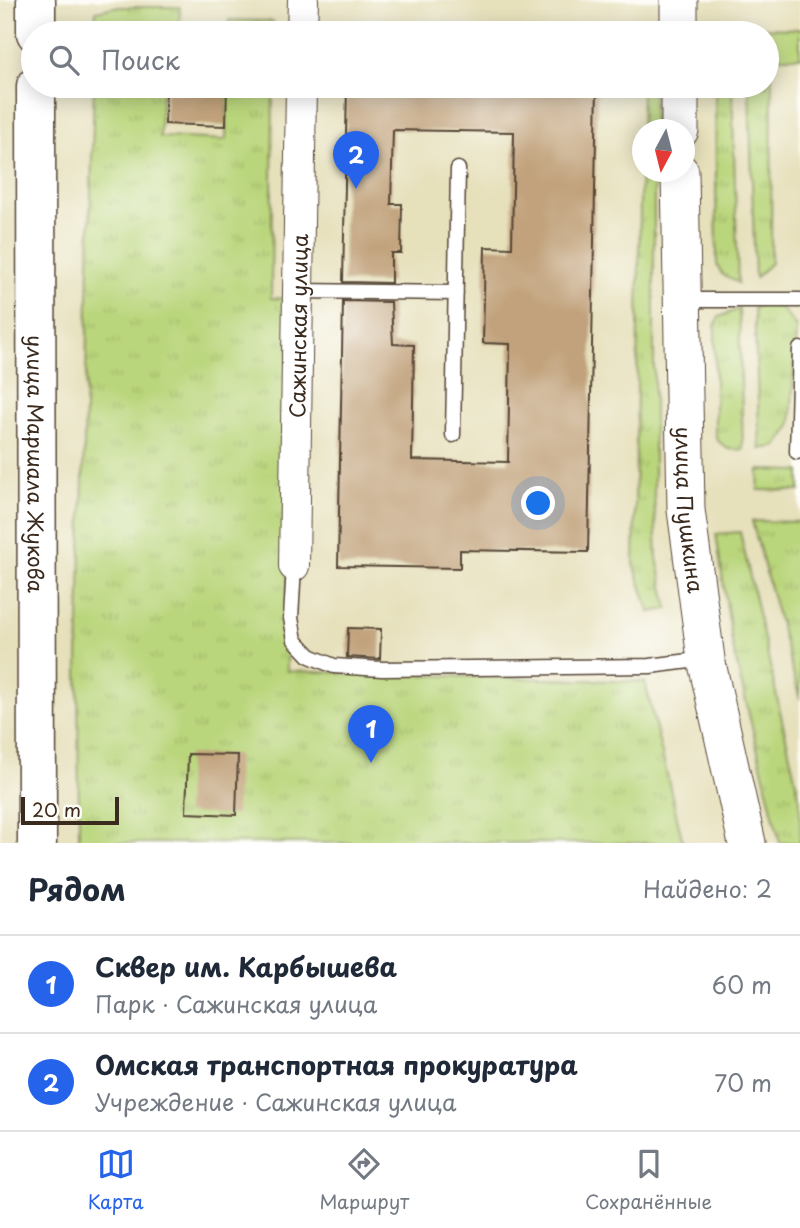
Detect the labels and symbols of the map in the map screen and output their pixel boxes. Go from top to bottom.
north arrow [632,119,695,182]
pin: 2 [333,131,379,189]
street label: Сажинская улица [280,233,315,418]
street label: улица Маршала Жукова [20,335,53,593]
street label: улица Пушкина [669,426,713,595]
your location [521,486,555,520]
pin: 1 [348,705,394,763]
scale bar [21,794,119,826]

